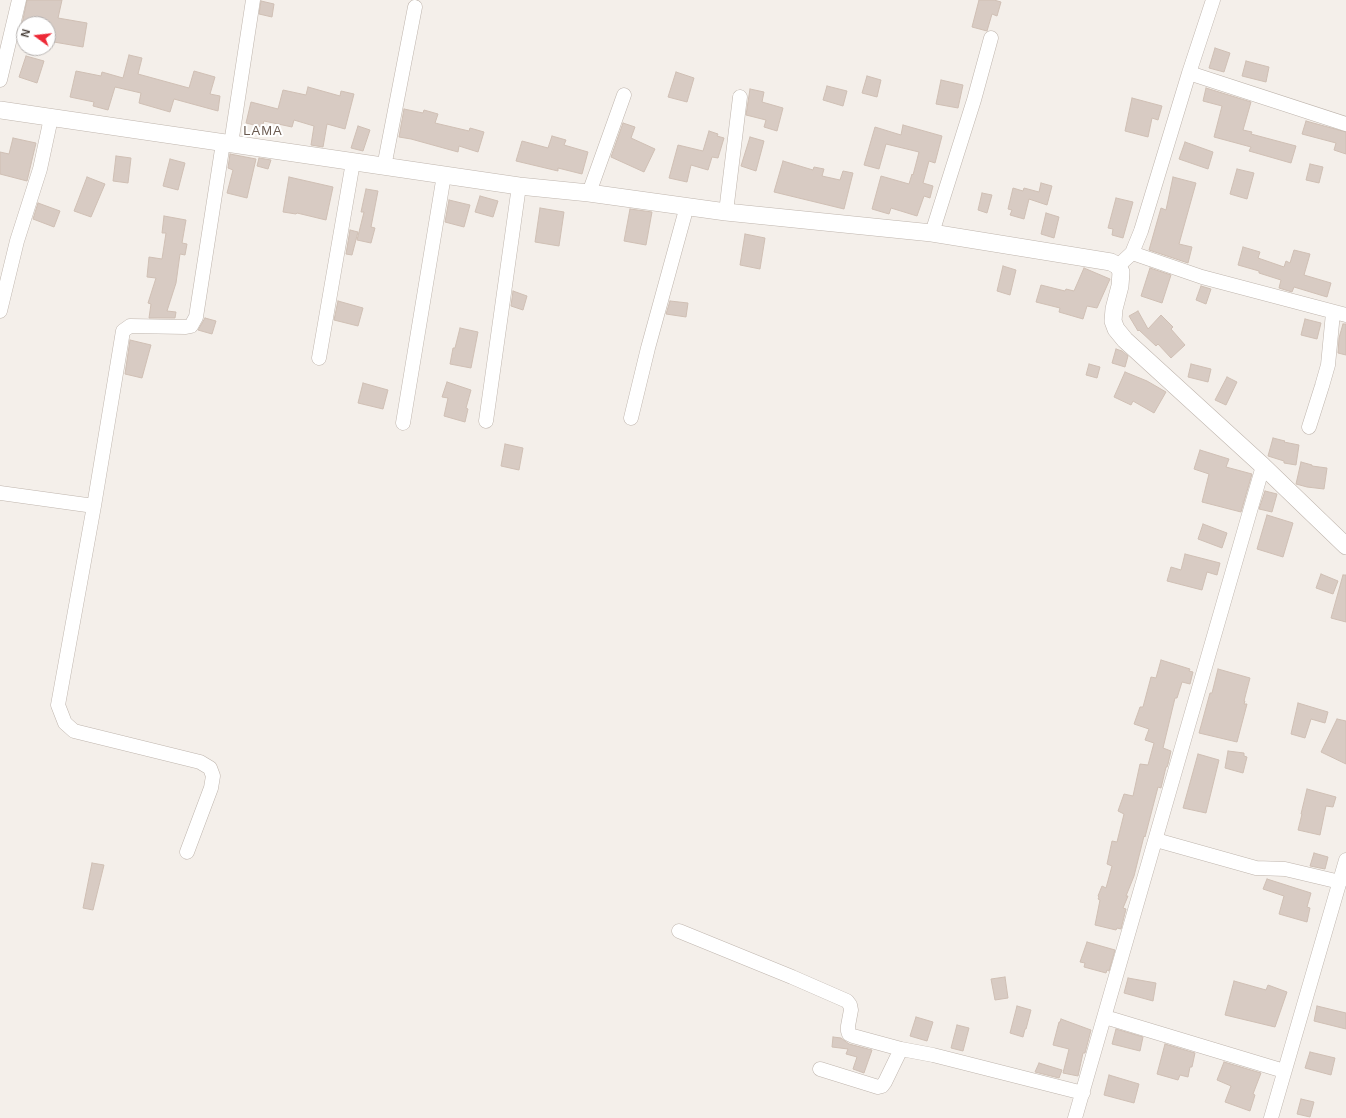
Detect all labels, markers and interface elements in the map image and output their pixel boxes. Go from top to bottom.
north arrow [16,16,56,56]
text: N [19,28,32,39]
district label: LAMA [243,123,283,139]

